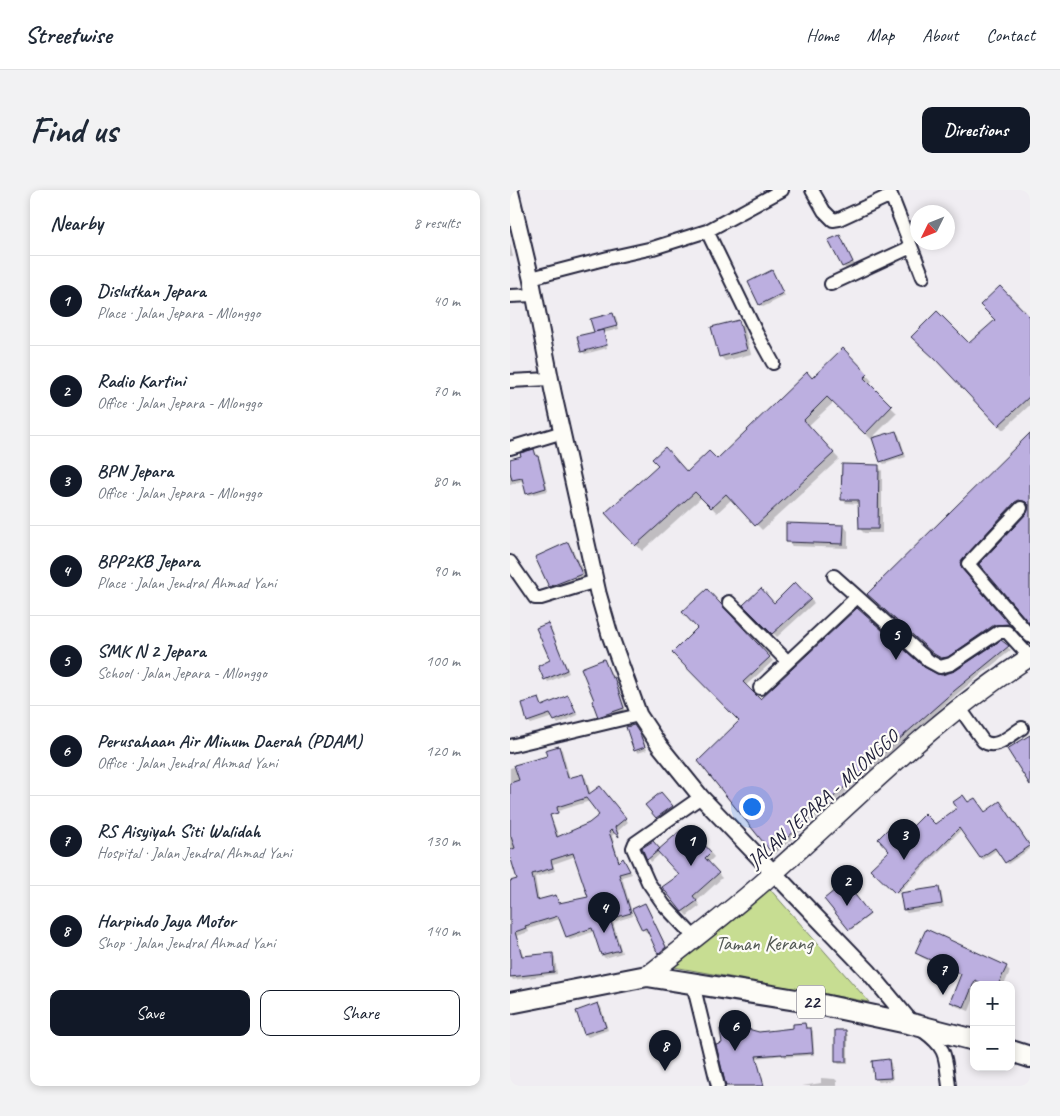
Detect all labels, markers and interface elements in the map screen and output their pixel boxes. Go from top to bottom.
text: Streetwise [25,20,111,50]
text: Home [806,24,839,46]
text: Map [867,24,894,46]
text: About [922,24,958,46]
text: Contact [986,24,1035,46]
button: Directions [922,107,1030,153]
text: Find us [30,108,117,153]
north arrow [910,205,955,250]
text: Nearby [50,210,103,236]
text: 8 results [413,213,460,233]
text: Dislutkan Jepara [97,279,206,303]
text: 1 [62,291,70,311]
text: 40 m [433,291,460,311]
text: Place · Jalan Jepara - Mlonggo [97,303,260,323]
text: Radio Kartini [97,369,185,393]
text: 2 [62,381,70,401]
text: 70 m [433,381,460,401]
text: Office · Jalan Jepara - Mlonggo [97,393,261,413]
text: BPN Jepara [97,459,173,483]
text: 3 [62,471,70,491]
text: 80 m [433,471,460,491]
text: Office · Jalan Jepara - Mlonggo [97,483,261,503]
text: BPP2KB Jepara [97,549,200,573]
text: 4 [62,561,70,581]
text: 90 m [433,561,460,581]
text: Place · Jalan Jendral Ahmad Yani [97,573,276,593]
pin: 5 [880,619,912,660]
text: SMK N 2 Jepara [97,639,206,663]
text: 5 [63,651,69,671]
text: 100 m [426,651,460,671]
text: School · Jalan Jepara - Mlonggo [97,663,267,683]
street label: JALAN JEPARA - MLONGGO [742,723,905,874]
text: Perusahaan Air Minum Daerah (PDAM) [97,729,362,753]
text: 6 [62,741,70,761]
text: 120 m [426,741,460,761]
text: Office · Jalan Jendral Ahmad Yani [97,753,277,773]
your location [739,794,765,820]
text: RS Aisyiyah Siti Walidah [97,819,260,843]
pin: 3 [888,819,920,860]
pin: 1 [675,825,707,866]
text: 7 [62,831,70,851]
text: 130 m [426,831,460,851]
text: Hospital · Jalan Jendral Ahmad Yani [97,843,292,863]
pin: 2 [831,865,863,906]
pin: 4 [588,892,620,933]
text: Harpindo Jaya Motor [97,909,236,933]
text: 8 [62,921,70,941]
text: 140 m [426,921,460,941]
park label: Taman Kerang [716,931,814,956]
text: Shop · Jalan Jendral Ahmad Yani [97,933,275,953]
pin: 7 [927,954,959,995]
map controls [970,981,1015,1071]
button: + [970,981,1015,1026]
road number: 22 [797,986,825,1019]
button: Save [50,990,250,1036]
button: Share [260,990,460,1036]
pin: 6 [719,1010,751,1051]
button: − [970,1026,1015,1071]
pin: 8 [649,1030,681,1071]

